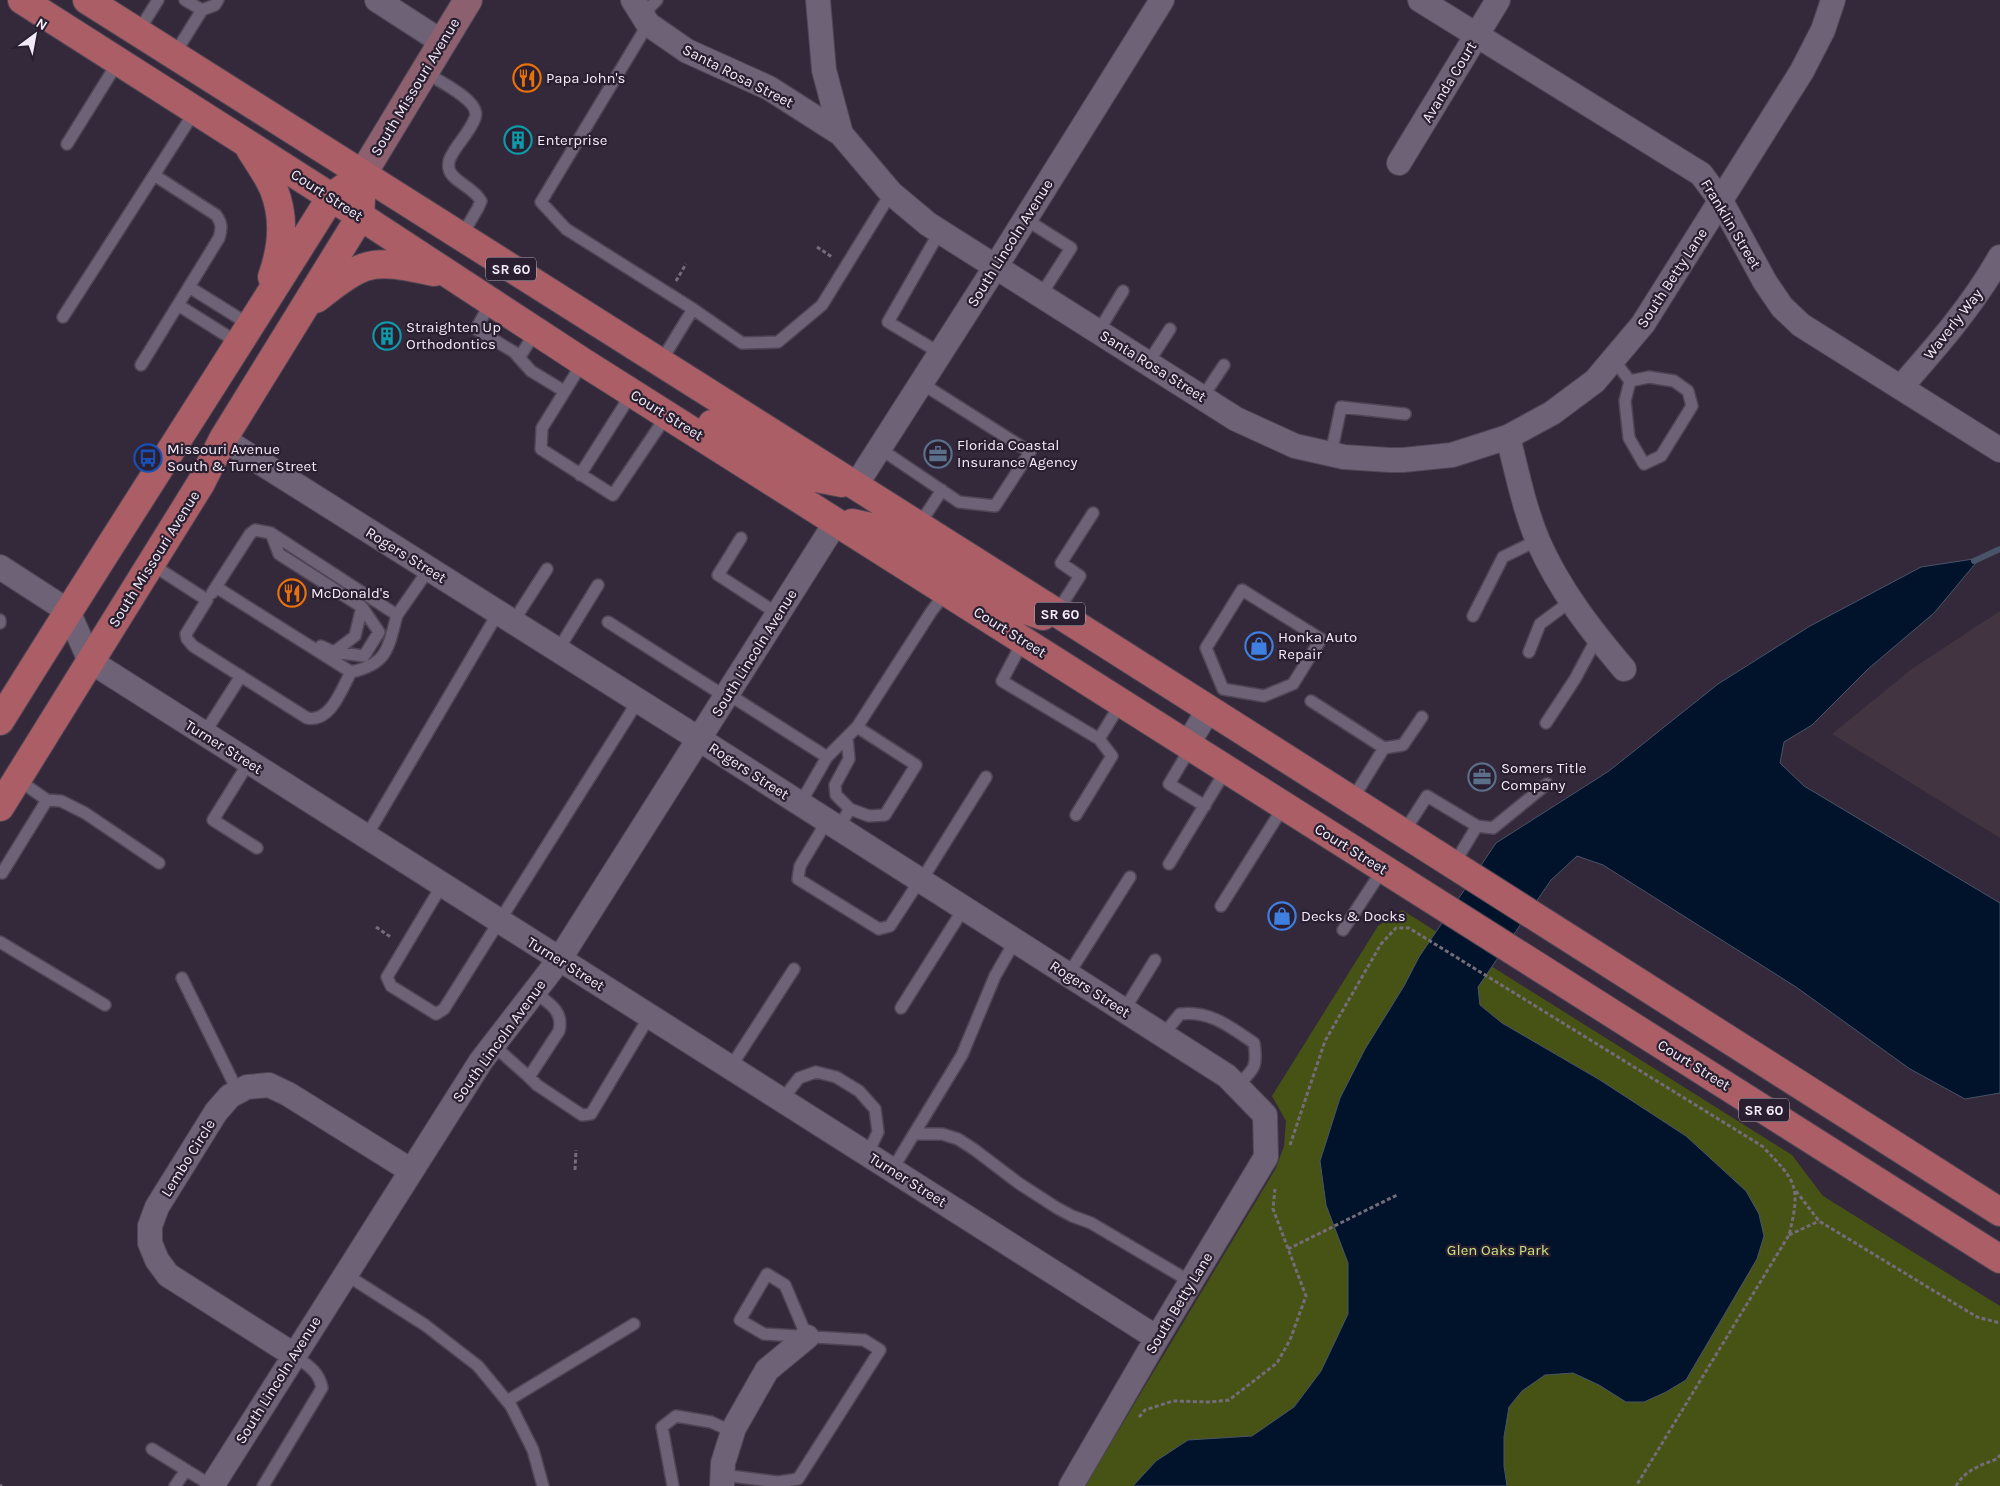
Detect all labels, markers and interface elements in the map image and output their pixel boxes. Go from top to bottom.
north arrow [10,10,60,60]
text: N [33,15,50,34]
street label: South Missouri Avenue [367,15,463,159]
street label: Avanda Court [1418,38,1480,126]
street label: Santa Rosa Street [680,40,797,112]
restaurant icon: Papa John's [512,63,542,93]
place label: Papa John's [546,69,625,87]
building icon: Enterprise [503,125,533,155]
place label: Enterprise [537,131,608,149]
street label: Court Street [288,165,367,225]
street label: South Lincoln Avenue [963,176,1057,310]
street label: Franklin Street [1697,176,1765,272]
street label: South Betty Lane [1633,225,1711,331]
road number: SR 60 [486,258,536,280]
street label: Waverly Way [1920,285,1986,363]
place label: Straighten Up Orthodontics [406,318,501,353]
building icon: Straighten Up Orthodontics [372,321,402,351]
street label: Santa Rosa Street [1096,326,1210,406]
street label: Court Street [627,386,707,445]
place label: Florida Coastal Insurance Agency [957,436,1078,471]
office icon: Florida Coastal Insurance Agency [923,439,953,469]
place label: Missouri Avenue South & Turner Street [167,440,317,475]
bus stop icon: Missouri Avenue South & Turner Street [133,443,163,473]
street label: South Missouri Avenue [105,487,203,631]
street label: Rogers Street [362,523,450,587]
restaurant icon: McDonald's [277,578,307,608]
place label: McDonald's [311,584,390,602]
street label: South Lincoln Avenue [707,586,801,720]
road number: SR 60 [1035,602,1085,626]
street label: Court Street [970,603,1050,662]
place label: Honka Auto Repair [1278,628,1357,663]
shop icon: Honka Auto Repair [1244,631,1274,661]
street label: Turner Street [182,716,266,778]
street label: Rogers Street [706,739,793,804]
place label: Somers Title Company [1501,759,1586,794]
office icon: Somers Title Company [1467,762,1497,792]
street label: Court Street [1311,820,1391,879]
shop icon: Decks & Docks [1267,901,1297,931]
place label: Decks & Docks [1301,907,1406,925]
street label: Turner Street [524,933,608,995]
street label: Rogers Street [1047,957,1134,1022]
street label: South Lincoln Avenue [448,976,550,1106]
street label: Court Street [1654,1036,1734,1095]
road number: SR 60 [1739,1098,1789,1122]
street label: Lembo Circle [157,1116,219,1200]
street label: Turner Street [866,1149,950,1211]
park label: Glen Oaks Park [1447,1241,1549,1259]
street label: South Betty Lane [1142,1249,1216,1357]
street label: South Lincoln Avenue [231,1313,325,1447]

